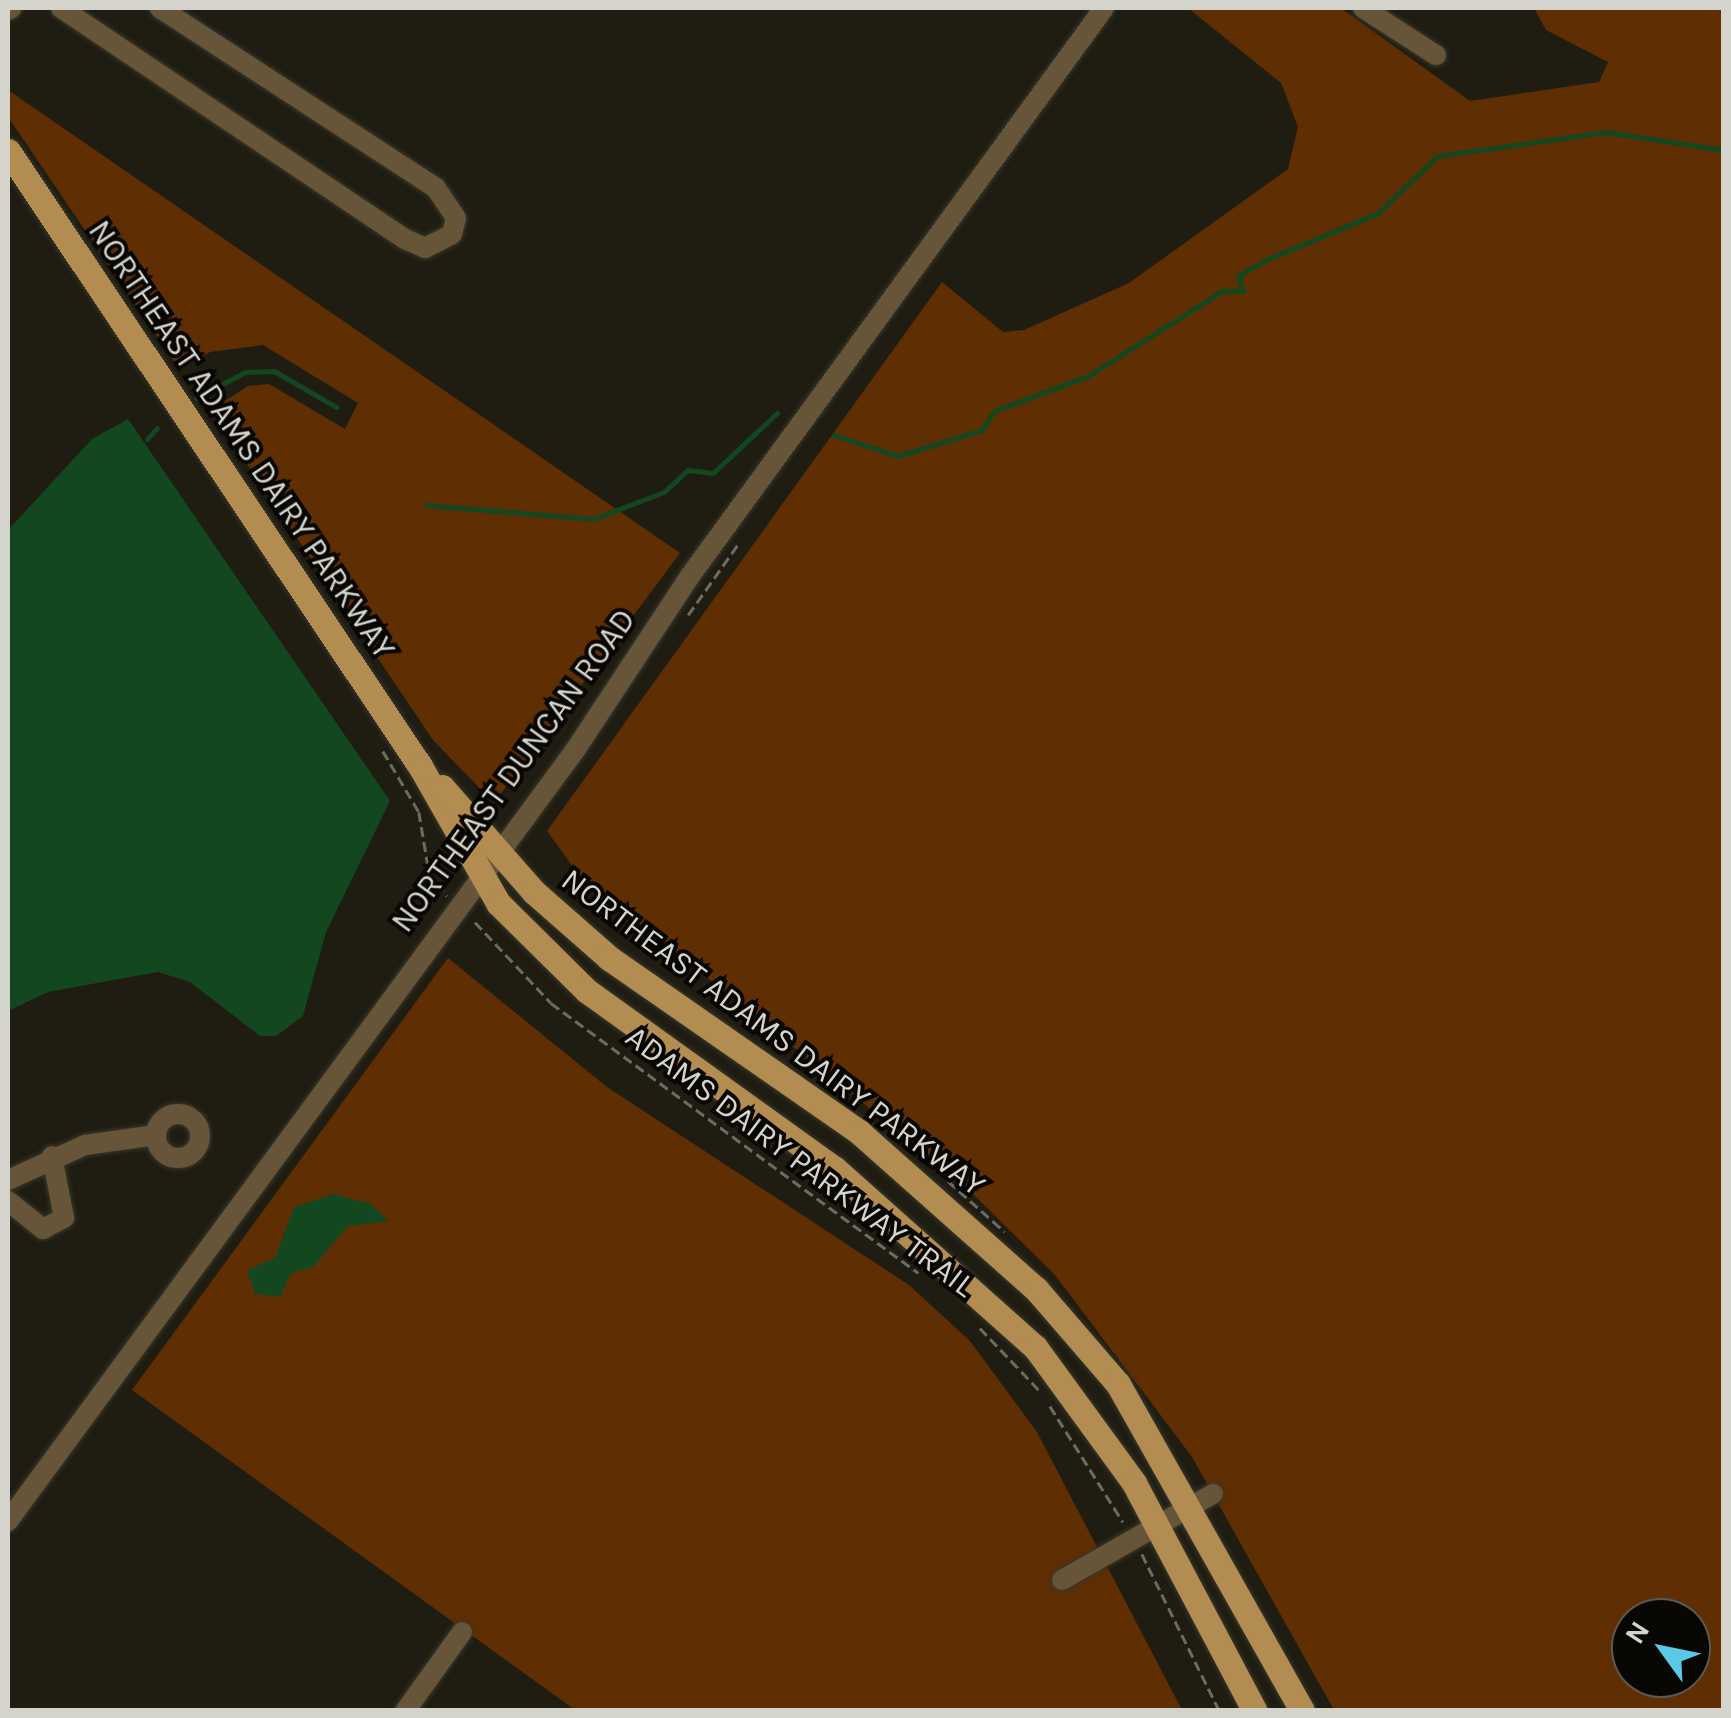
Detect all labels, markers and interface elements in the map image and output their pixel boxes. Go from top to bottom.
street label: NORTHEAST ADAMS DAIRY PARKWAY [80,213,402,667]
street label: NORTHEAST DUNCAN ROAD [384,602,644,940]
street label: NORTHEAST ADAMS DAIRY PARKWAY [554,861,992,1205]
street label: ADAMS DAIRY PARKWAY TRAIL [618,1018,982,1306]
north arrow [1611,1598,1711,1698]
text: N [1618,1615,1656,1650]

